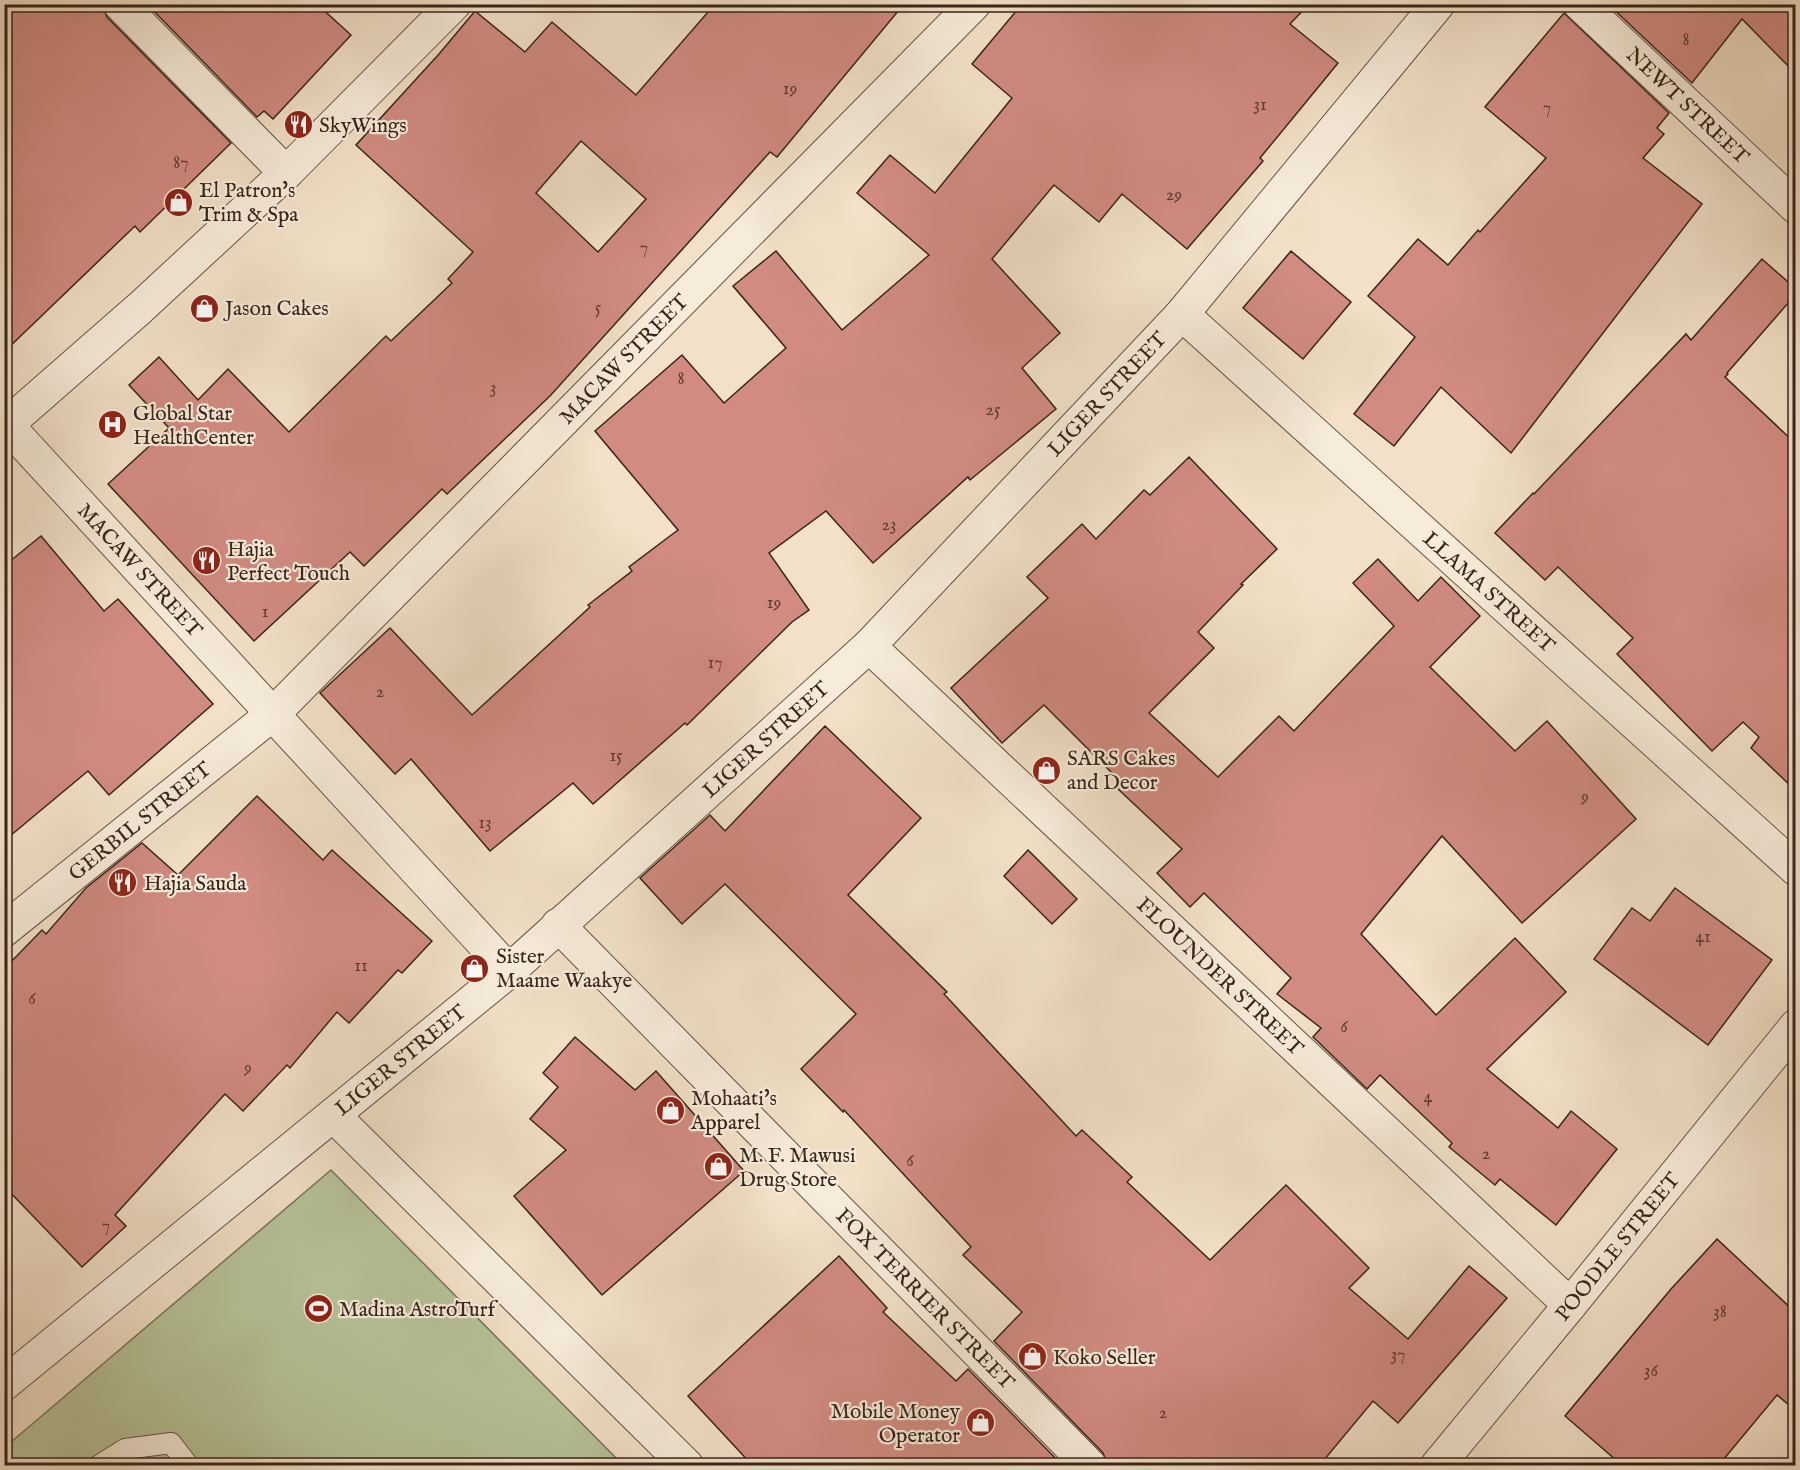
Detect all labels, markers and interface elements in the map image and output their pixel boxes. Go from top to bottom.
house number: 8 [1682,29,1690,52]
street label: NEWT STREET [1620,42,1755,171]
house number: 19 [783,78,797,101]
house number: 31 [1253,94,1267,117]
house number: 7 [1543,97,1551,120]
restaurant icon: SkyWings [282,109,314,141]
place label: SkyWings [319,113,407,140]
house number: 87 [173,152,189,175]
place label: El Patron's Trim & Spa [199,178,299,229]
house number: 29 [1166,184,1182,207]
shop icon: El Patron's Trim & Spa [162,186,194,218]
house number: 7 [640,237,648,260]
street label: MACAW STREET [554,288,696,431]
shop icon: Jason Cakes [188,292,220,324]
place label: Jason Cakes [223,296,329,323]
house number: 5 [595,297,602,320]
street label: LIGER STREET [1043,326,1174,463]
house number: 8 [677,368,685,391]
house number: 3 [490,377,496,400]
house number: 25 [986,399,1001,422]
place label: Global Star HealthCenter [133,401,254,452]
hospital icon: Global Star HealthCenter [96,409,128,441]
street label: MACAW STREET [71,498,208,644]
house number: 23 [881,514,897,537]
street label: LLAMA STREET [1416,526,1560,660]
place label: Hajia Perfect Touch [227,537,350,588]
restaurant icon: Hajia Perfect Touch [190,545,222,577]
house number: 19 [767,592,781,615]
house number: 1 [262,601,268,624]
house number: 17 [707,652,723,675]
street label: LIGER STREET [697,676,836,805]
house number: 2 [376,681,384,704]
house number: 15 [609,745,623,768]
place label: SARS Cakes and Decor [1067,746,1175,797]
shop icon: SARS Cakes and Decor [1030,754,1062,786]
street label: GERBIL STREET [64,756,218,888]
house number: 9 [1580,786,1589,809]
house number: 13 [478,812,492,835]
restaurant icon: Hajia Sauda [107,867,139,899]
place label: Hajia Sauda [144,871,247,898]
street label: FLOUNDER STREET [1130,892,1309,1063]
house number: 41 [1695,926,1711,949]
place label: Sister Maame Waakye [496,944,632,995]
shop icon: Sister Maame Waakye [459,952,491,984]
house number: 11 [354,955,368,978]
house number: 6 [28,988,36,1011]
street label: LIGER STREET [330,999,473,1123]
house number: 6 [1340,1016,1348,1039]
house number: 9 [243,1057,252,1080]
place label: Mohaati's Apparel [690,1086,777,1137]
house number: 4 [1424,1086,1433,1109]
shop icon: Mohaati's Apparel [654,1094,686,1126]
place label: M. F. Mawusi Drug Store [739,1143,856,1194]
house number: 2 [1482,1143,1490,1166]
house number: 6 [906,1150,914,1173]
shop icon: M. F. Mawusi Drug Store [702,1151,734,1183]
street label: POODLE STREET [1550,1167,1687,1327]
street label: FOX TERRIER STREET [829,1203,1020,1397]
house number: 7 [102,1215,110,1238]
sports icon: Madina AstroTurf [302,1293,334,1325]
place label: Madina AstroTurf [339,1297,498,1324]
house number: 38 [1713,1301,1727,1324]
shop icon: Koko Seller [1016,1341,1048,1373]
house number: 37 [1390,1344,1406,1367]
place label: Koko Seller [1053,1345,1156,1372]
house number: 36 [1644,1360,1659,1383]
place label: Mobile Money Operator [831,1399,961,1450]
house number: 2 [1159,1402,1167,1425]
shop icon: Mobile Money Operator [965,1407,997,1439]

